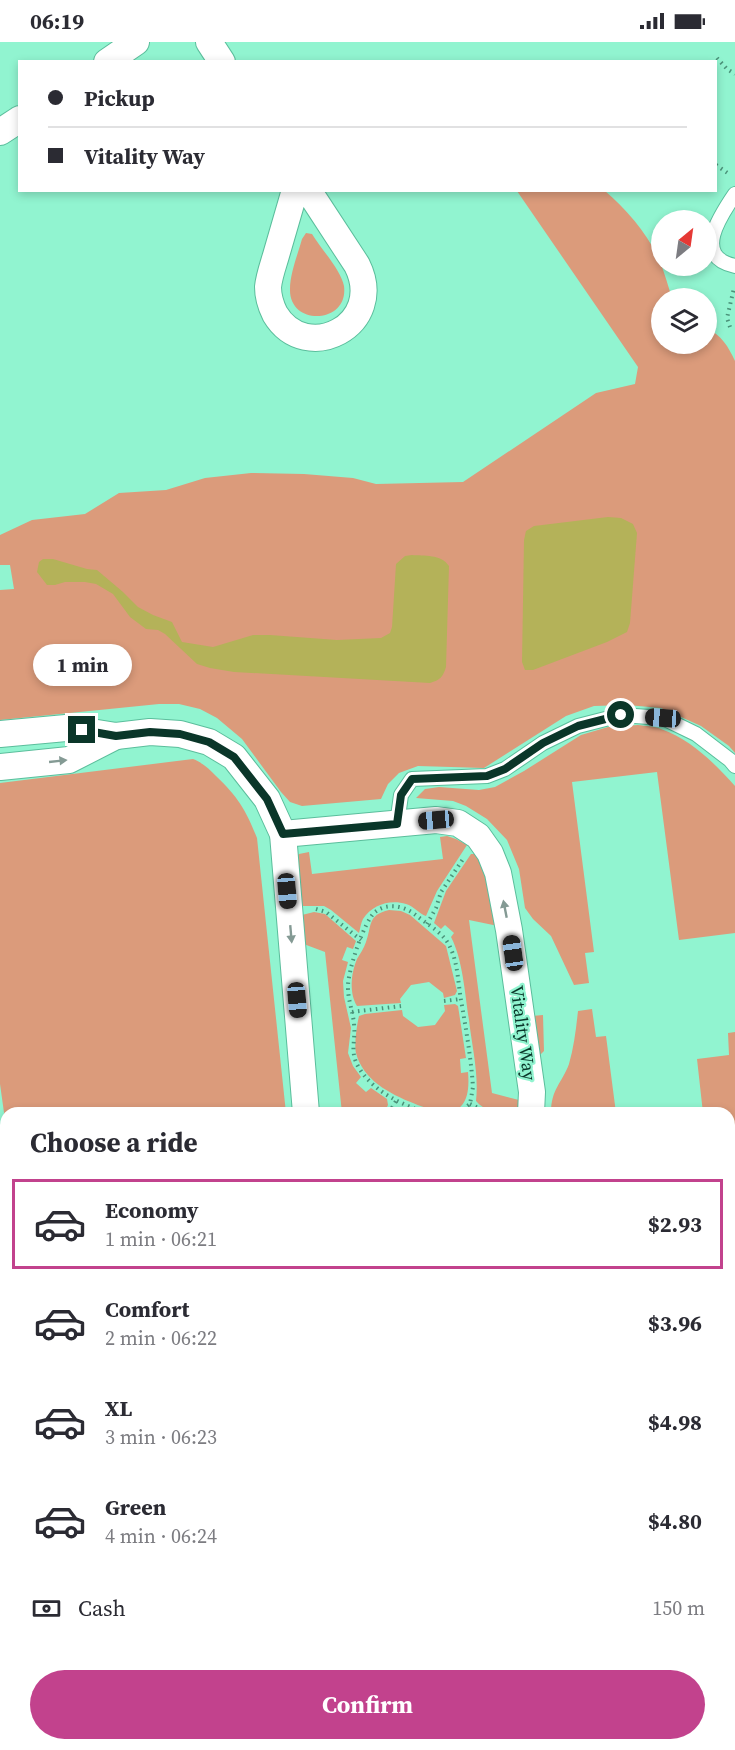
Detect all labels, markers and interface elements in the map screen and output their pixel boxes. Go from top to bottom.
text: 06:19 [30,6,84,36]
text: Pickup [84,83,155,113]
text: Vitality Way [84,141,205,171]
north arrow [651,210,717,276]
map controls [651,210,717,354]
button: layers [651,288,717,354]
callout: 1 min [32,643,132,685]
text: 1 min [57,651,108,679]
route start [607,701,634,728]
car [644,708,682,728]
route end [68,716,95,743]
one-way arrow [49,756,68,766]
car [417,809,455,831]
car [276,872,298,910]
one-way arrow [500,900,509,919]
one-way arrow [286,925,296,944]
car [502,934,524,972]
car [286,981,308,1019]
street label: Vitality Way [504,984,543,1083]
text: Choose a ride [30,1124,198,1161]
text: Economy [105,1195,199,1225]
icon: car [33,1197,87,1251]
text: $2.93 [648,1209,702,1239]
text: 1 min · 06:21 [105,1225,217,1253]
text: Comfort [105,1294,189,1324]
icon: car [33,1296,87,1350]
text: $3.96 [648,1308,702,1338]
text: 2 min · 06:22 [105,1324,217,1352]
text: XL [105,1393,132,1423]
icon: car [33,1395,87,1449]
text: $4.98 [648,1407,702,1437]
text: 3 min · 06:23 [105,1423,217,1451]
text: Green [105,1492,166,1522]
icon: car [33,1494,87,1548]
text: $4.80 [648,1506,702,1536]
text: 4 min · 06:24 [105,1522,217,1550]
icon: cash [30,1592,63,1625]
text: Cash [78,1593,126,1623]
text: 150 m [652,1594,705,1622]
button: Confirm [30,1670,705,1739]

